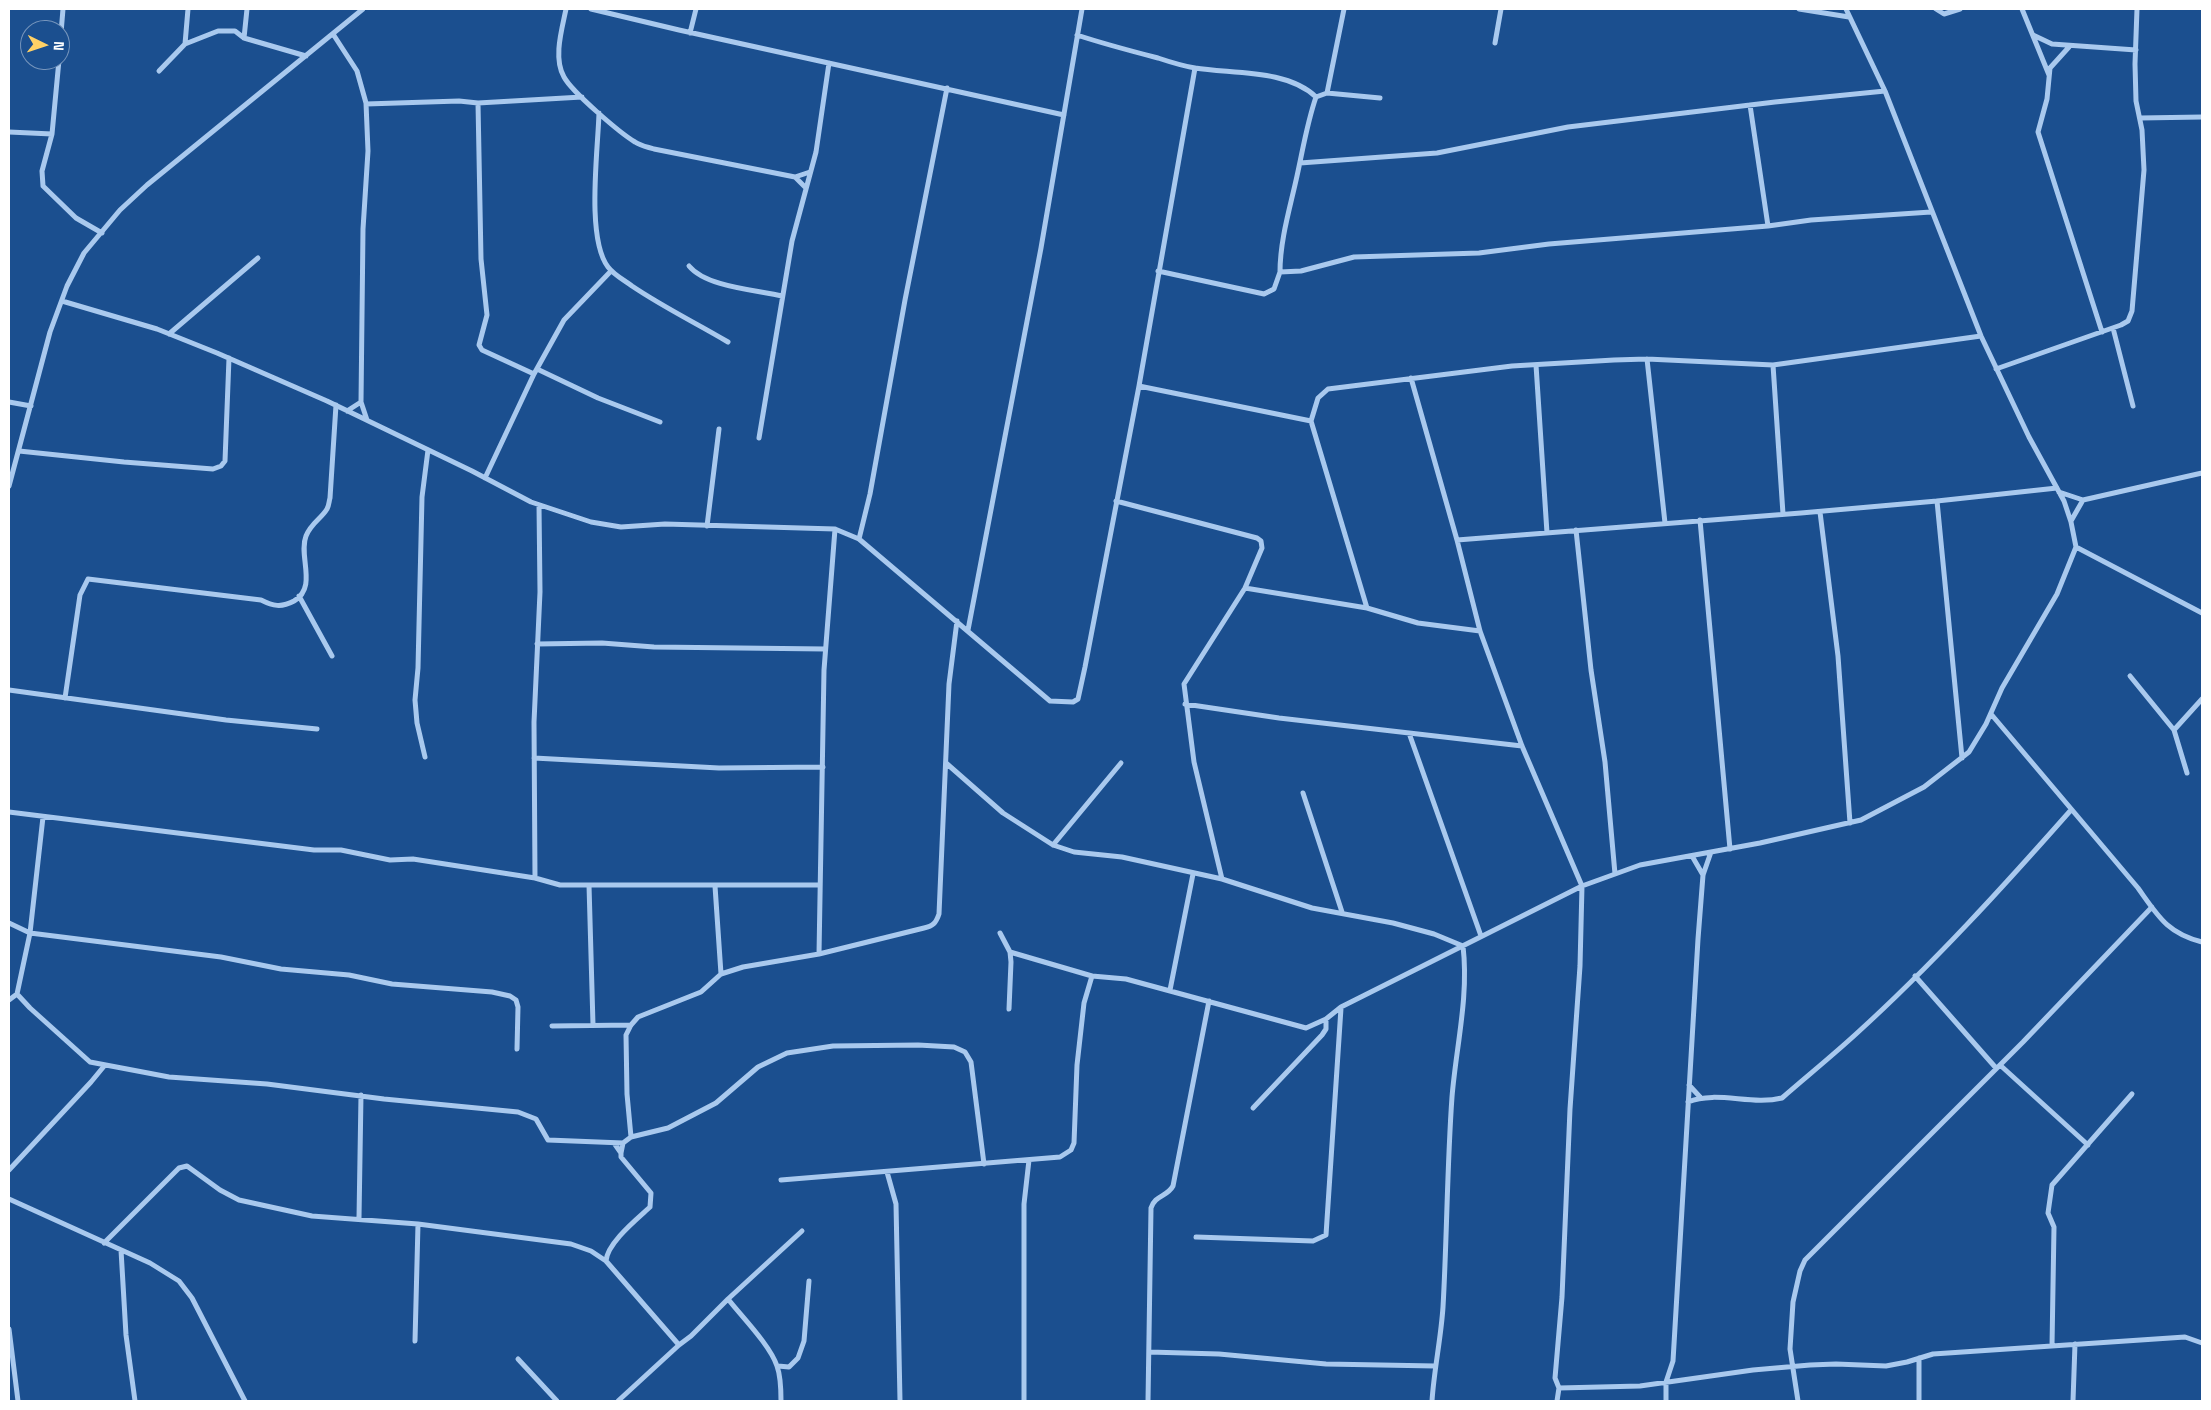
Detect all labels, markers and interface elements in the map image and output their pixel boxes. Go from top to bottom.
north arrow [20,20,70,70]
text: N [50,41,68,51]

